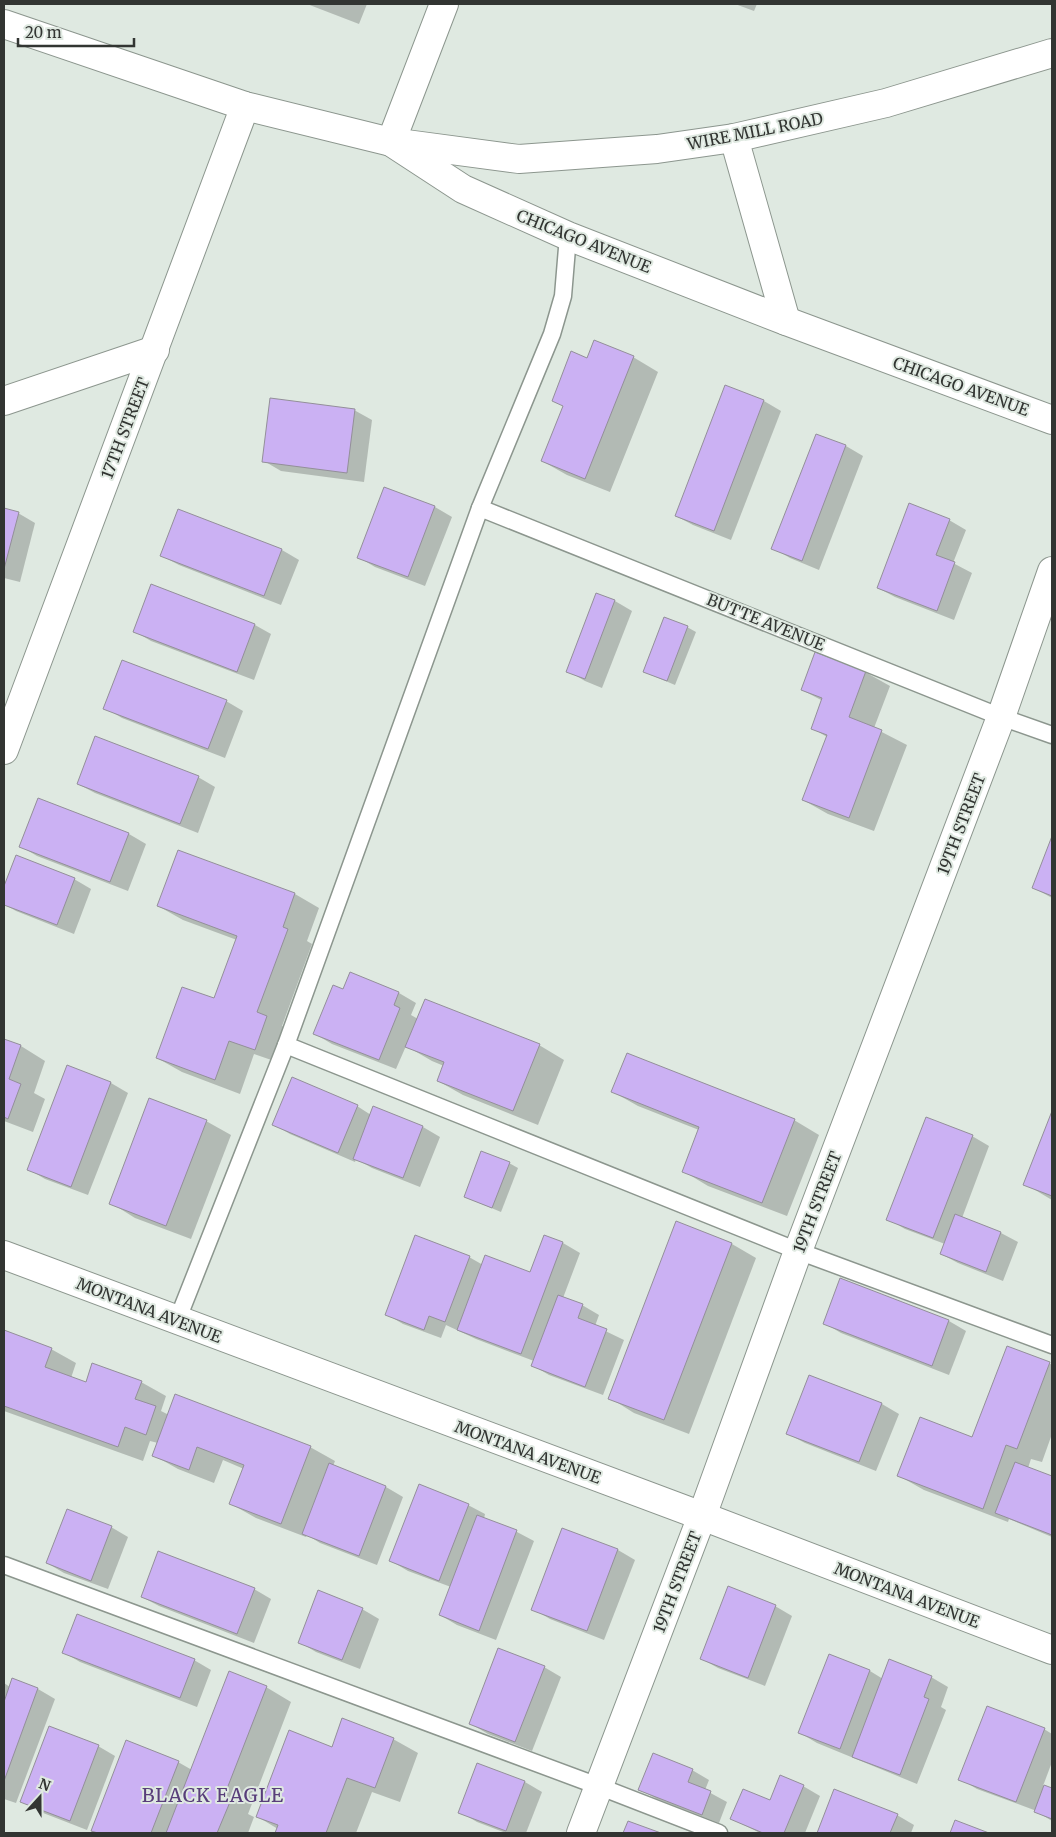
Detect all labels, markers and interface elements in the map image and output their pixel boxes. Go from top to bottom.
scale bar [18,15,134,47]
text: 20 m [25,23,62,42]
street label: WIRE MILL ROAD [684,108,825,154]
street label: CHICAGO AVENUE [514,205,655,277]
street label: CHICAGO AVENUE [890,352,1033,420]
street label: 17TH STREET [97,375,153,481]
street label: BUTTE AVENUE [704,589,829,655]
street label: 19TH STREET [932,770,990,878]
street label: 19TH STREET [788,1148,846,1256]
street label: MONTANA AVENUE [73,1273,225,1347]
street label: MONTANA AVENUE [452,1416,605,1488]
street label: 19TH STREET [648,1528,706,1636]
street label: MONTANA AVENUE [831,1558,983,1632]
north arrow [15,1772,65,1822]
text: N [36,1774,53,1795]
district label: BLACK EAGLE [142,1783,284,1807]

